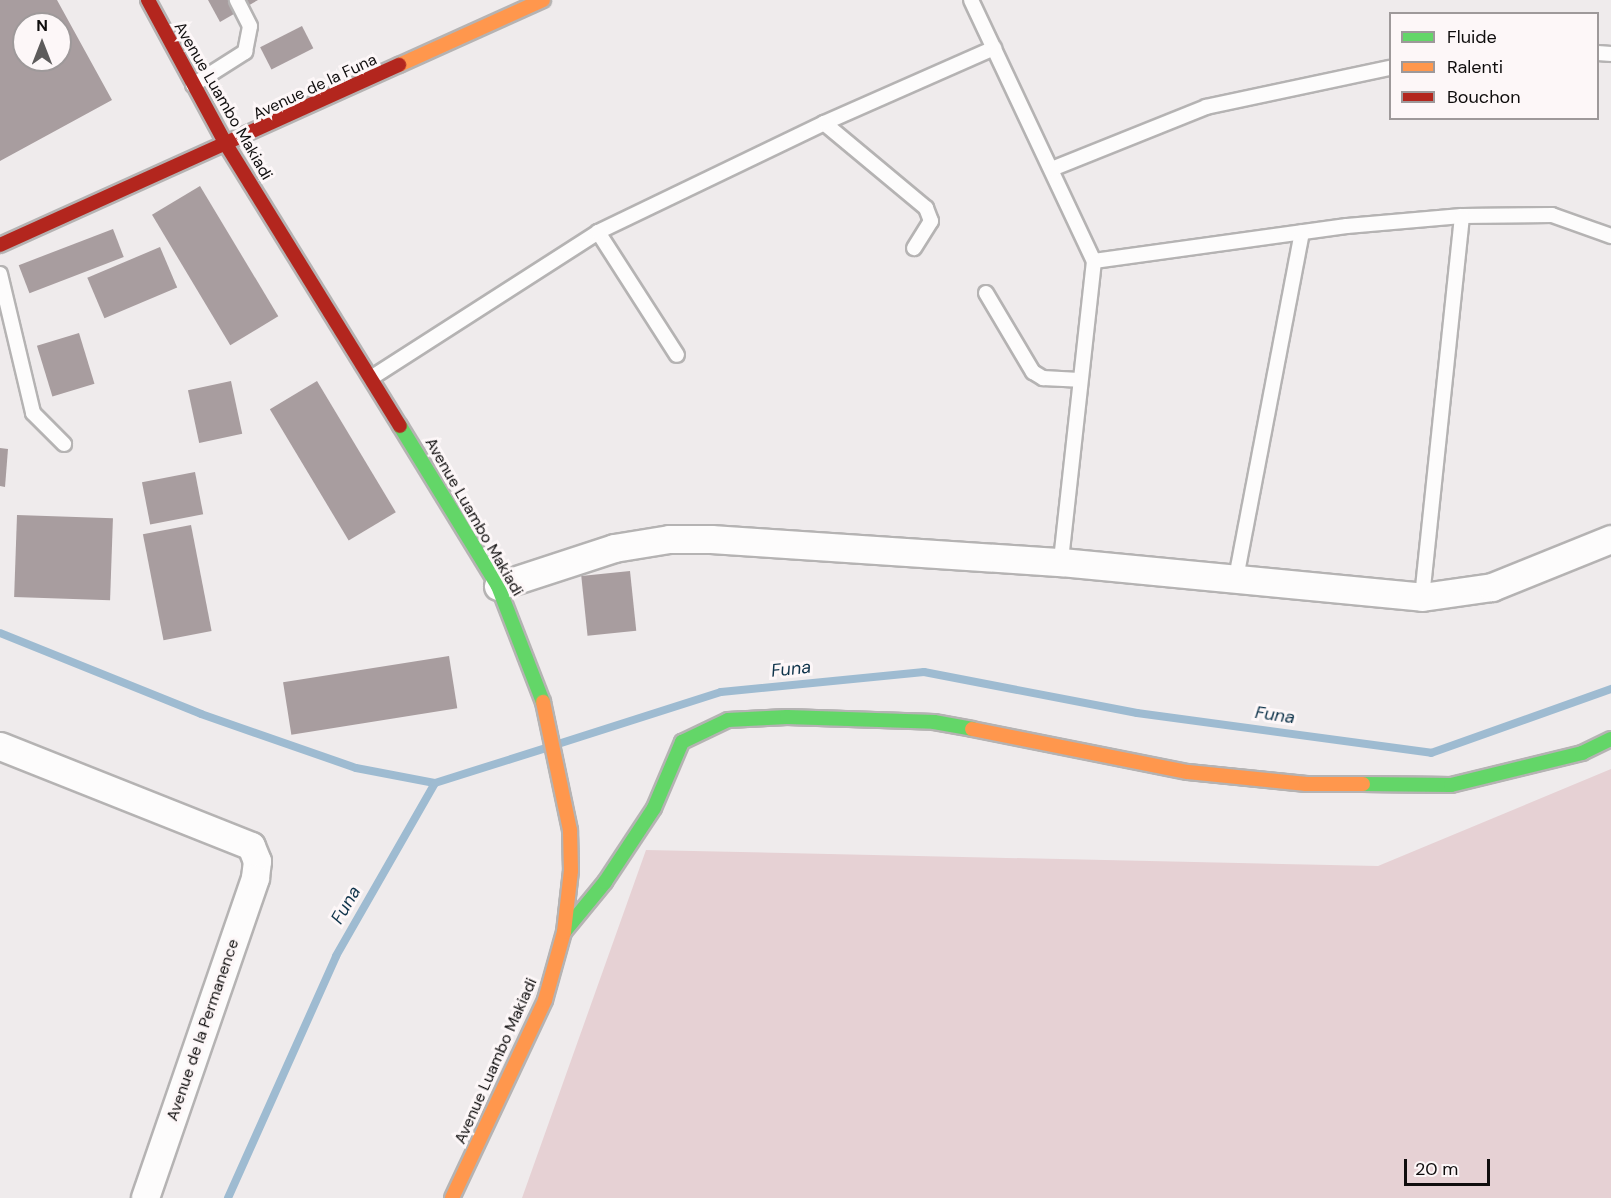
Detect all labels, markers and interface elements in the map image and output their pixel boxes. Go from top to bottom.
north arrow [12,12,72,72]
legend [1389,12,1599,120]
text: N [36,15,48,36]
street label: Avenue Luambo Makiadi [170,18,276,184]
text: Fluide [1447,25,1497,49]
street label: Avenue de la Funa [250,50,380,124]
text: Ralenti [1447,55,1503,79]
text: Bouchon [1447,85,1521,109]
street label: Avenue Luambo Makiadi [421,434,527,600]
water label: Funa [770,656,812,682]
water label: Funa [1254,702,1296,728]
water label: Funa [327,882,365,928]
street label: Avenue de la Permanence [163,937,243,1123]
street label: Avenue Luambo Makiadi [451,975,541,1147]
scale bar [1407,1147,1492,1185]
text: 20 m [1415,1157,1458,1181]

